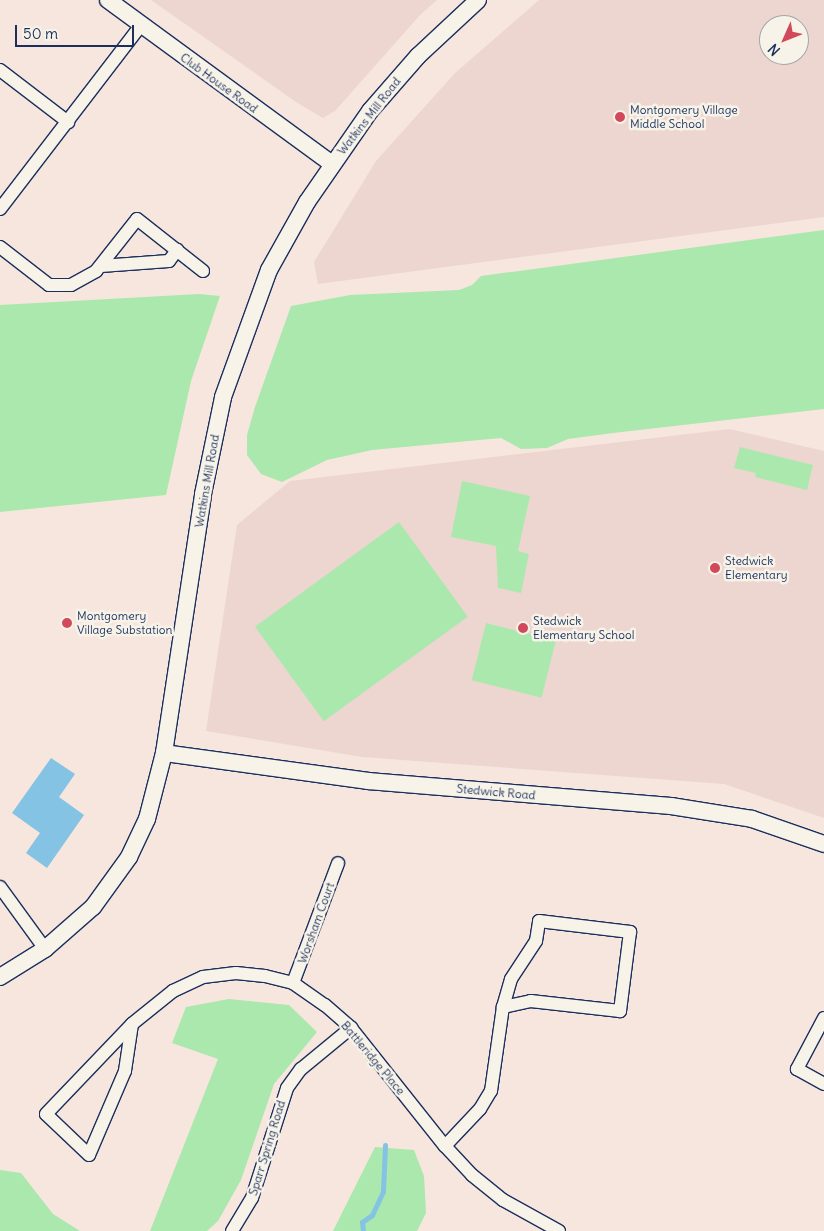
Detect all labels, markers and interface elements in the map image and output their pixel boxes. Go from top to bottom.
scale bar [18,15,136,47]
north arrow [759,15,809,65]
text: 50 m [23,24,58,43]
text: N [764,40,784,59]
street label: Club House Road [177,50,261,116]
street label: Watkins Mill Road [334,74,404,158]
place label: Montgomery Village Middle School [630,103,738,131]
marker: Montgomery Village Middle School [614,111,626,123]
street label: Watkins Mill Road [192,433,222,529]
place label: Stedwick Elementary [725,554,788,582]
marker: Stedwick Elementary [709,562,721,574]
place label: Montgomery Village Substation [77,609,172,637]
place label: Stedwick Elementary School [533,614,634,642]
marker: Montgomery Village Substation [61,617,73,629]
marker: Stedwick Elementary School [517,622,529,634]
street label: Stedwick Road [456,781,536,803]
street label: Worsham Court [295,881,337,965]
street label: Battleridge Place [338,1018,408,1098]
street label: Sparr Spring Road [246,1099,288,1197]

